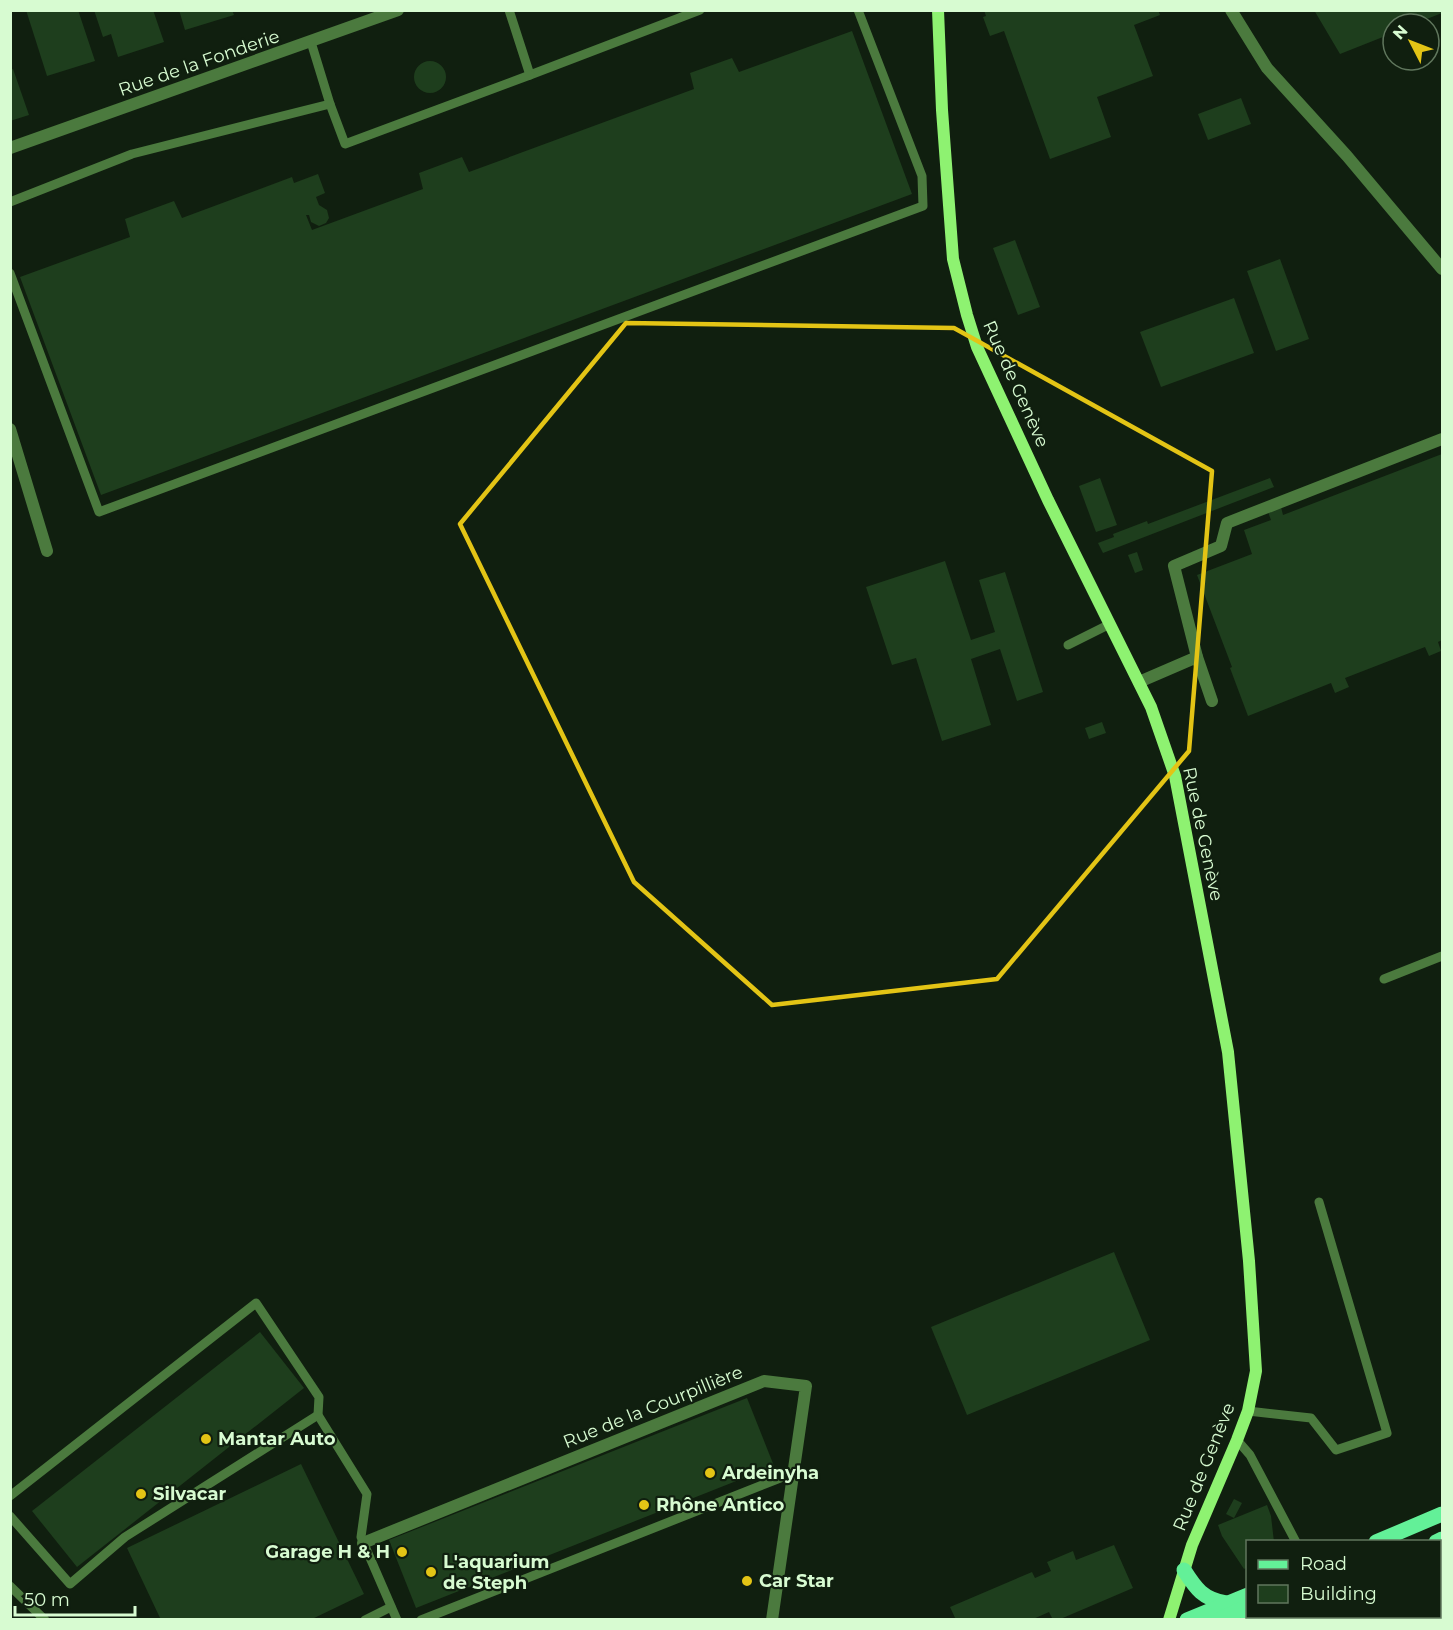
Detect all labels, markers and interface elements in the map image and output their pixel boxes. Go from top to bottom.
north arrow [1381,12,1441,72]
text: N [1389,21,1412,43]
street label: Rue de la Fonderie [115,25,283,101]
street label: Rue de Genève [978,317,1054,451]
street label: Rue de Genève [1178,765,1228,903]
street label: Rue de la Courpillière [560,1361,746,1453]
street label: Rue de Genève [1168,1399,1240,1534]
place label: Mantar Auto [218,1428,336,1450]
marker: Mantar Auto [199,1432,213,1446]
place label: Ardeinyha [721,1462,819,1484]
marker: Ardeinyha [703,1466,717,1480]
place label: Silvacar [153,1483,227,1505]
marker: Silvacar [134,1487,148,1501]
place label: Rhône Antico [656,1494,784,1516]
marker: Rhône Antico [637,1498,651,1512]
legend [1246,1540,1441,1618]
place label: Garage H & H [265,1541,390,1563]
marker: Garage H & H [395,1545,409,1559]
place label: L'aquarium de Steph [443,1551,549,1594]
text: Road [1300,1553,1347,1575]
marker: L'aquarium de Steph [424,1565,438,1579]
place label: Car Star [759,1570,834,1592]
marker: Car Star [740,1574,754,1588]
scale bar [15,1579,135,1617]
text: Building [1300,1583,1377,1605]
text: 50 m [24,1589,70,1611]

